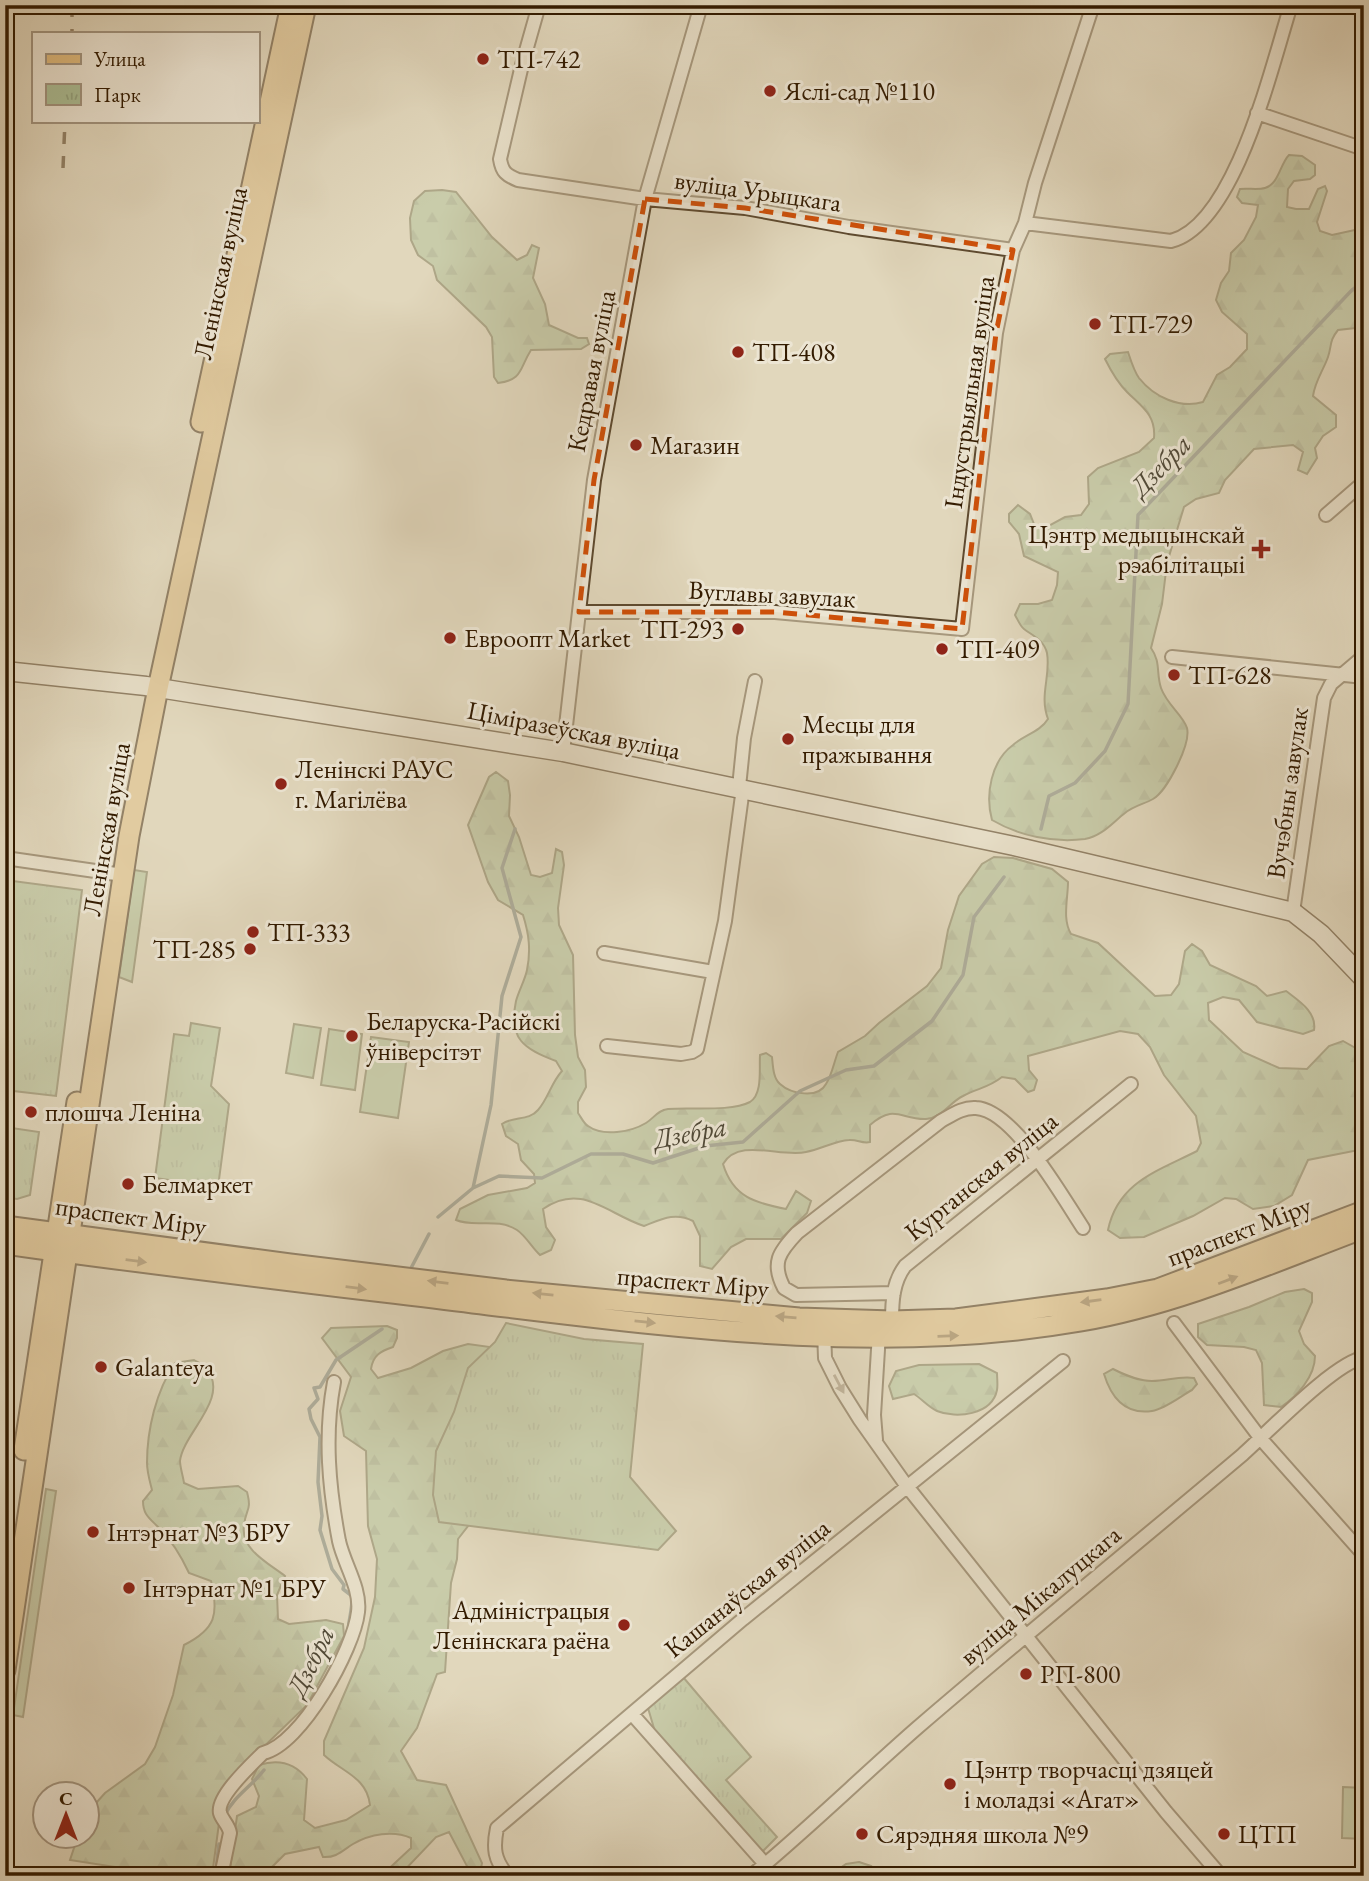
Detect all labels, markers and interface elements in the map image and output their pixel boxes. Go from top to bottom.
legend [32,32,259,122]
place label: ТП-742 [497,42,581,76]
text: Улица [93,45,146,72]
marker: ТП-742 [475,51,491,67]
place label: Яслі-сад №110 [783,74,935,108]
text: Парк [94,81,141,108]
marker: Яслі-сад №110 [762,83,778,99]
street label: вуліца Урыцкага [672,162,844,220]
street label: Ленінская вуліца [185,183,255,362]
street label: Індустрыяльная вуліца [936,273,1002,510]
street label: Кедравая вуліца [559,287,623,455]
place label: ТП-729 [1109,307,1193,341]
marker: ТП-729 [1087,316,1103,332]
place label: ТП-408 [752,335,836,369]
marker: ТП-408 [730,344,746,360]
water label: Дзебра [1120,426,1198,505]
place label: Магазин [650,428,740,462]
marker: Магазин [628,437,644,453]
place label: Цэнтр медыцынскай рэабілітацыі [1028,517,1245,581]
marker: Цэнтр медыцынскай рэабілітацыі [1251,539,1271,559]
street label: Вуглавы завулак [688,573,857,615]
place label: ТП-293 [640,612,724,646]
place label: Евроопт Market [464,621,630,655]
marker: ТП-293 [730,621,746,637]
marker: Евроопт Market [442,630,458,646]
place label: ТП-409 [956,632,1040,666]
marker: ТП-409 [934,641,950,657]
place label: ТП-628 [1188,658,1272,692]
marker: ТП-628 [1166,667,1182,683]
street label: Ціміразеўская вуліца [464,693,684,767]
street label: Вучэбны завулак [1258,705,1316,881]
place label: Месцы для пражывання [802,707,932,771]
marker: Месцы для пражывання [780,731,796,747]
street label: Ленінская вуліца [74,739,138,918]
place label: Ленінскі РАУС г. Магілёва [295,752,454,816]
marker: Ленінскі РАУС г. Магілёва [273,776,289,792]
place label: ТП-333 [267,915,351,949]
marker: ТП-333 [245,924,261,940]
place label: ТП-285 [152,932,236,966]
marker: ТП-285 [242,941,258,957]
place label: Беларуска-Расійскі ўніверсітэт [366,1004,561,1068]
marker: Беларуска-Расійскі ўніверсітэт [344,1028,360,1044]
place label: плошча Леніна [45,1095,202,1129]
street label: Курганская вуліца [897,1103,1065,1248]
marker: плошча Леніна [23,1104,39,1120]
water label: Дзебра [649,1107,729,1157]
place label: Белмаркет [142,1167,253,1201]
marker: Белмаркет [120,1176,136,1192]
street label: праспект Міру [1162,1188,1317,1274]
street label: праспект Міру [53,1189,209,1244]
one-way arrow [125,1256,147,1267]
street label: праспект Міру [616,1258,771,1306]
one-way arrow [1218,1274,1239,1285]
one-way arrow [427,1276,449,1287]
one-way arrow [345,1283,367,1294]
one-way arrow [531,1288,553,1299]
one-way arrow [1080,1296,1102,1307]
one-way arrow [774,1311,796,1322]
one-way arrow [634,1317,656,1328]
one-way arrow [937,1331,959,1342]
place label: Galanteya [115,1350,215,1384]
marker: Galanteya [93,1359,109,1375]
one-way arrow [833,1374,845,1394]
street label: Кашанаўская вуліца [657,1510,837,1665]
place label: Інтэрнат №3 БРУ [107,1515,291,1549]
street label: вуліца Мікалуцкага [952,1517,1128,1673]
marker: Інтэрнат №3 БРУ [85,1524,101,1540]
place label: Інтэрнат №1 БРУ [143,1571,327,1605]
marker: Інтэрнат №1 БРУ [121,1580,137,1596]
place label: Адміністрацыя Ленінскага раёна [433,1593,611,1657]
marker: Адміністрацыя Ленінскага раёна [616,1617,632,1633]
water label: Дзебра [277,1620,342,1704]
place label: РП-800 [1040,1657,1120,1691]
marker: РП-800 [1018,1666,1034,1682]
place label: Цэнтр творчасці дзяцей і моладзі «Агат» [964,1752,1214,1816]
marker: Цэнтр творчасці дзяцей і моладзі «Агат» [942,1776,958,1792]
north arrow [32,1780,102,1850]
text: С [59,1786,73,1811]
place label: Сярэдняя школа №9 [876,1817,1089,1851]
place label: ЦТП [1238,1817,1297,1851]
marker: Сярэдняя школа №9 [854,1826,870,1842]
marker: ЦТП [1216,1826,1232,1842]

